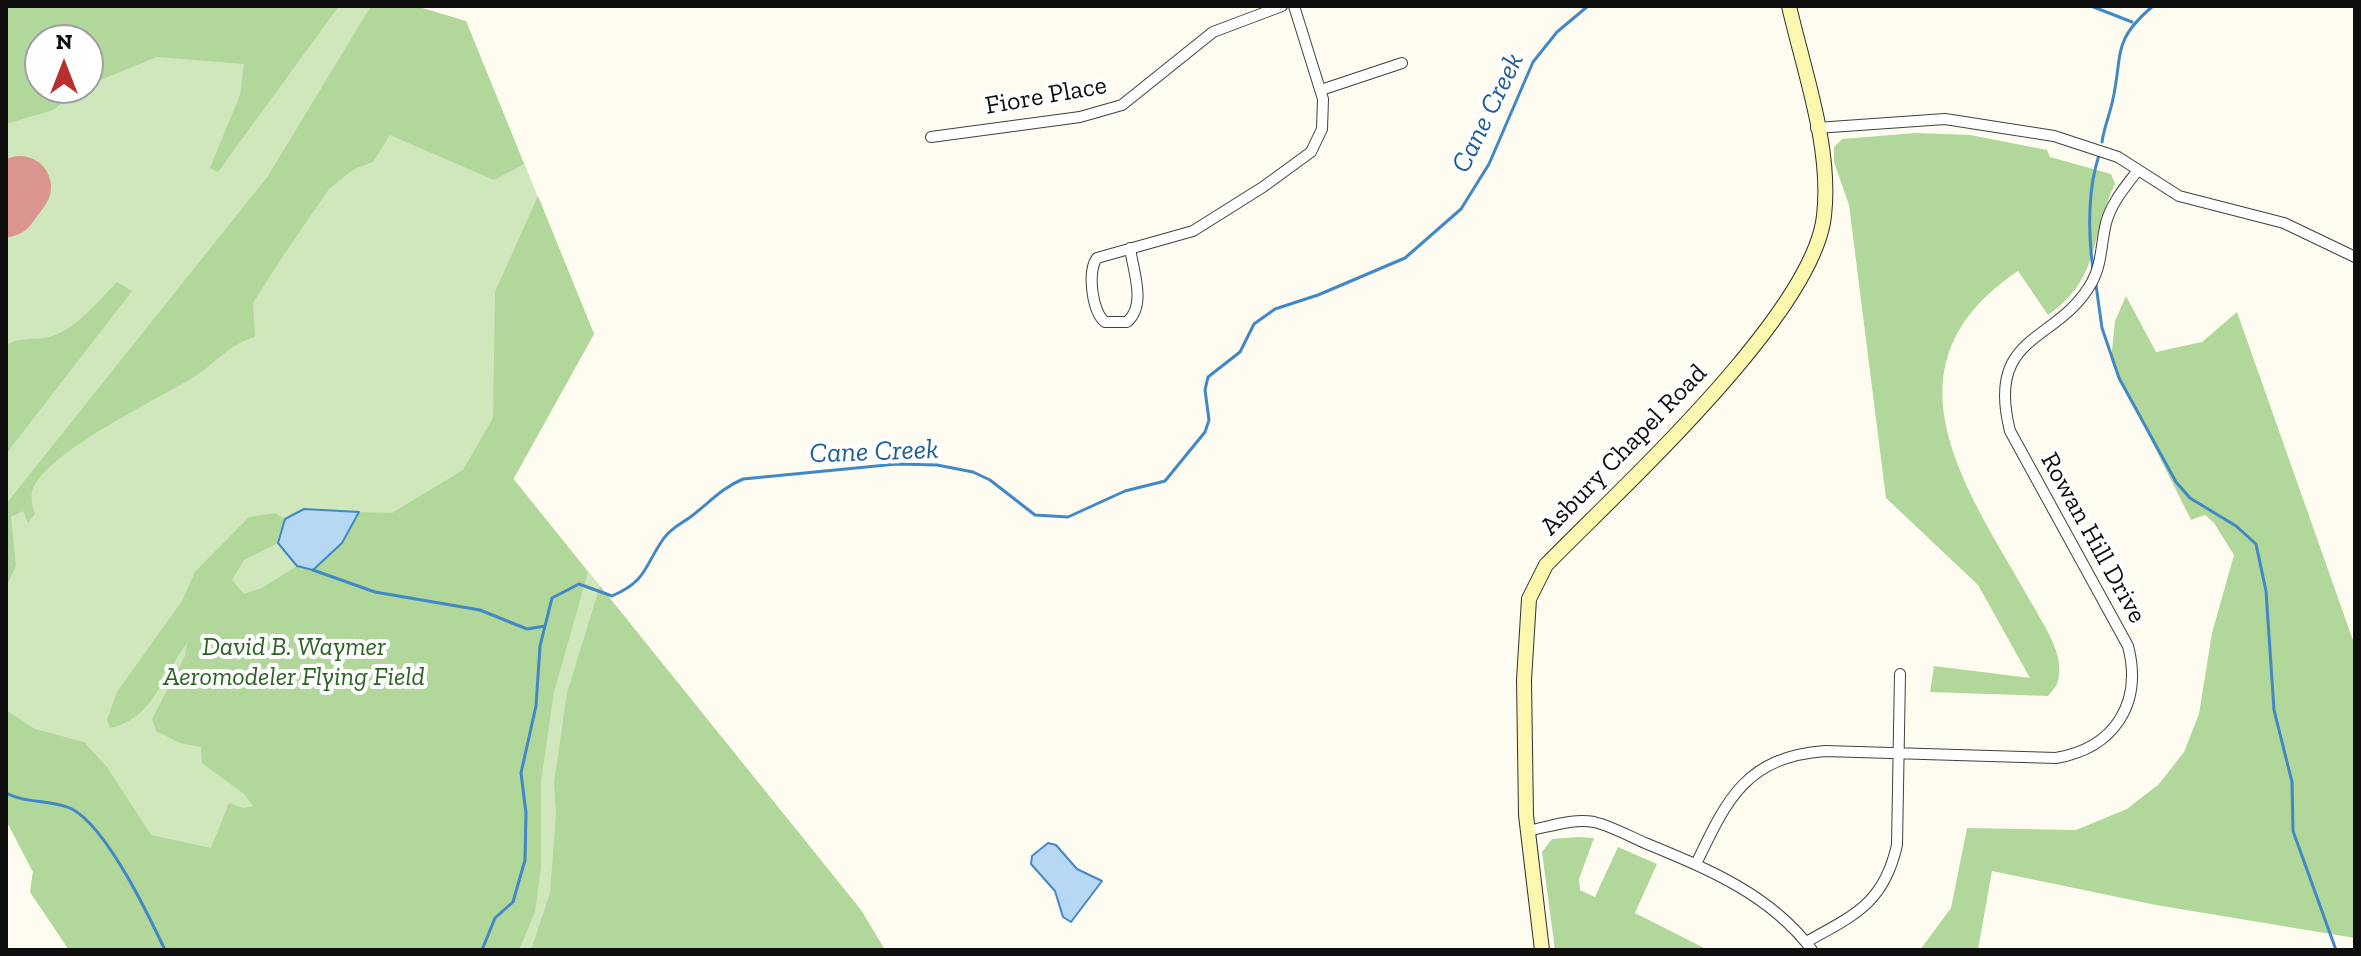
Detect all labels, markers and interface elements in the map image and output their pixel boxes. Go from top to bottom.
north arrow [24,24,104,104]
text: N [56,28,72,55]
water label: Cane Creek [1445,48,1531,178]
street label: Fiore Place [983,70,1109,122]
street label: Asbury Chapel Road [1534,358,1714,542]
water label: Cane Creek [809,433,939,471]
street label: Rowan Hill Drive [2033,447,2153,629]
park label: David B. Waymer Aeromodeler Flying Field [163,632,425,694]

